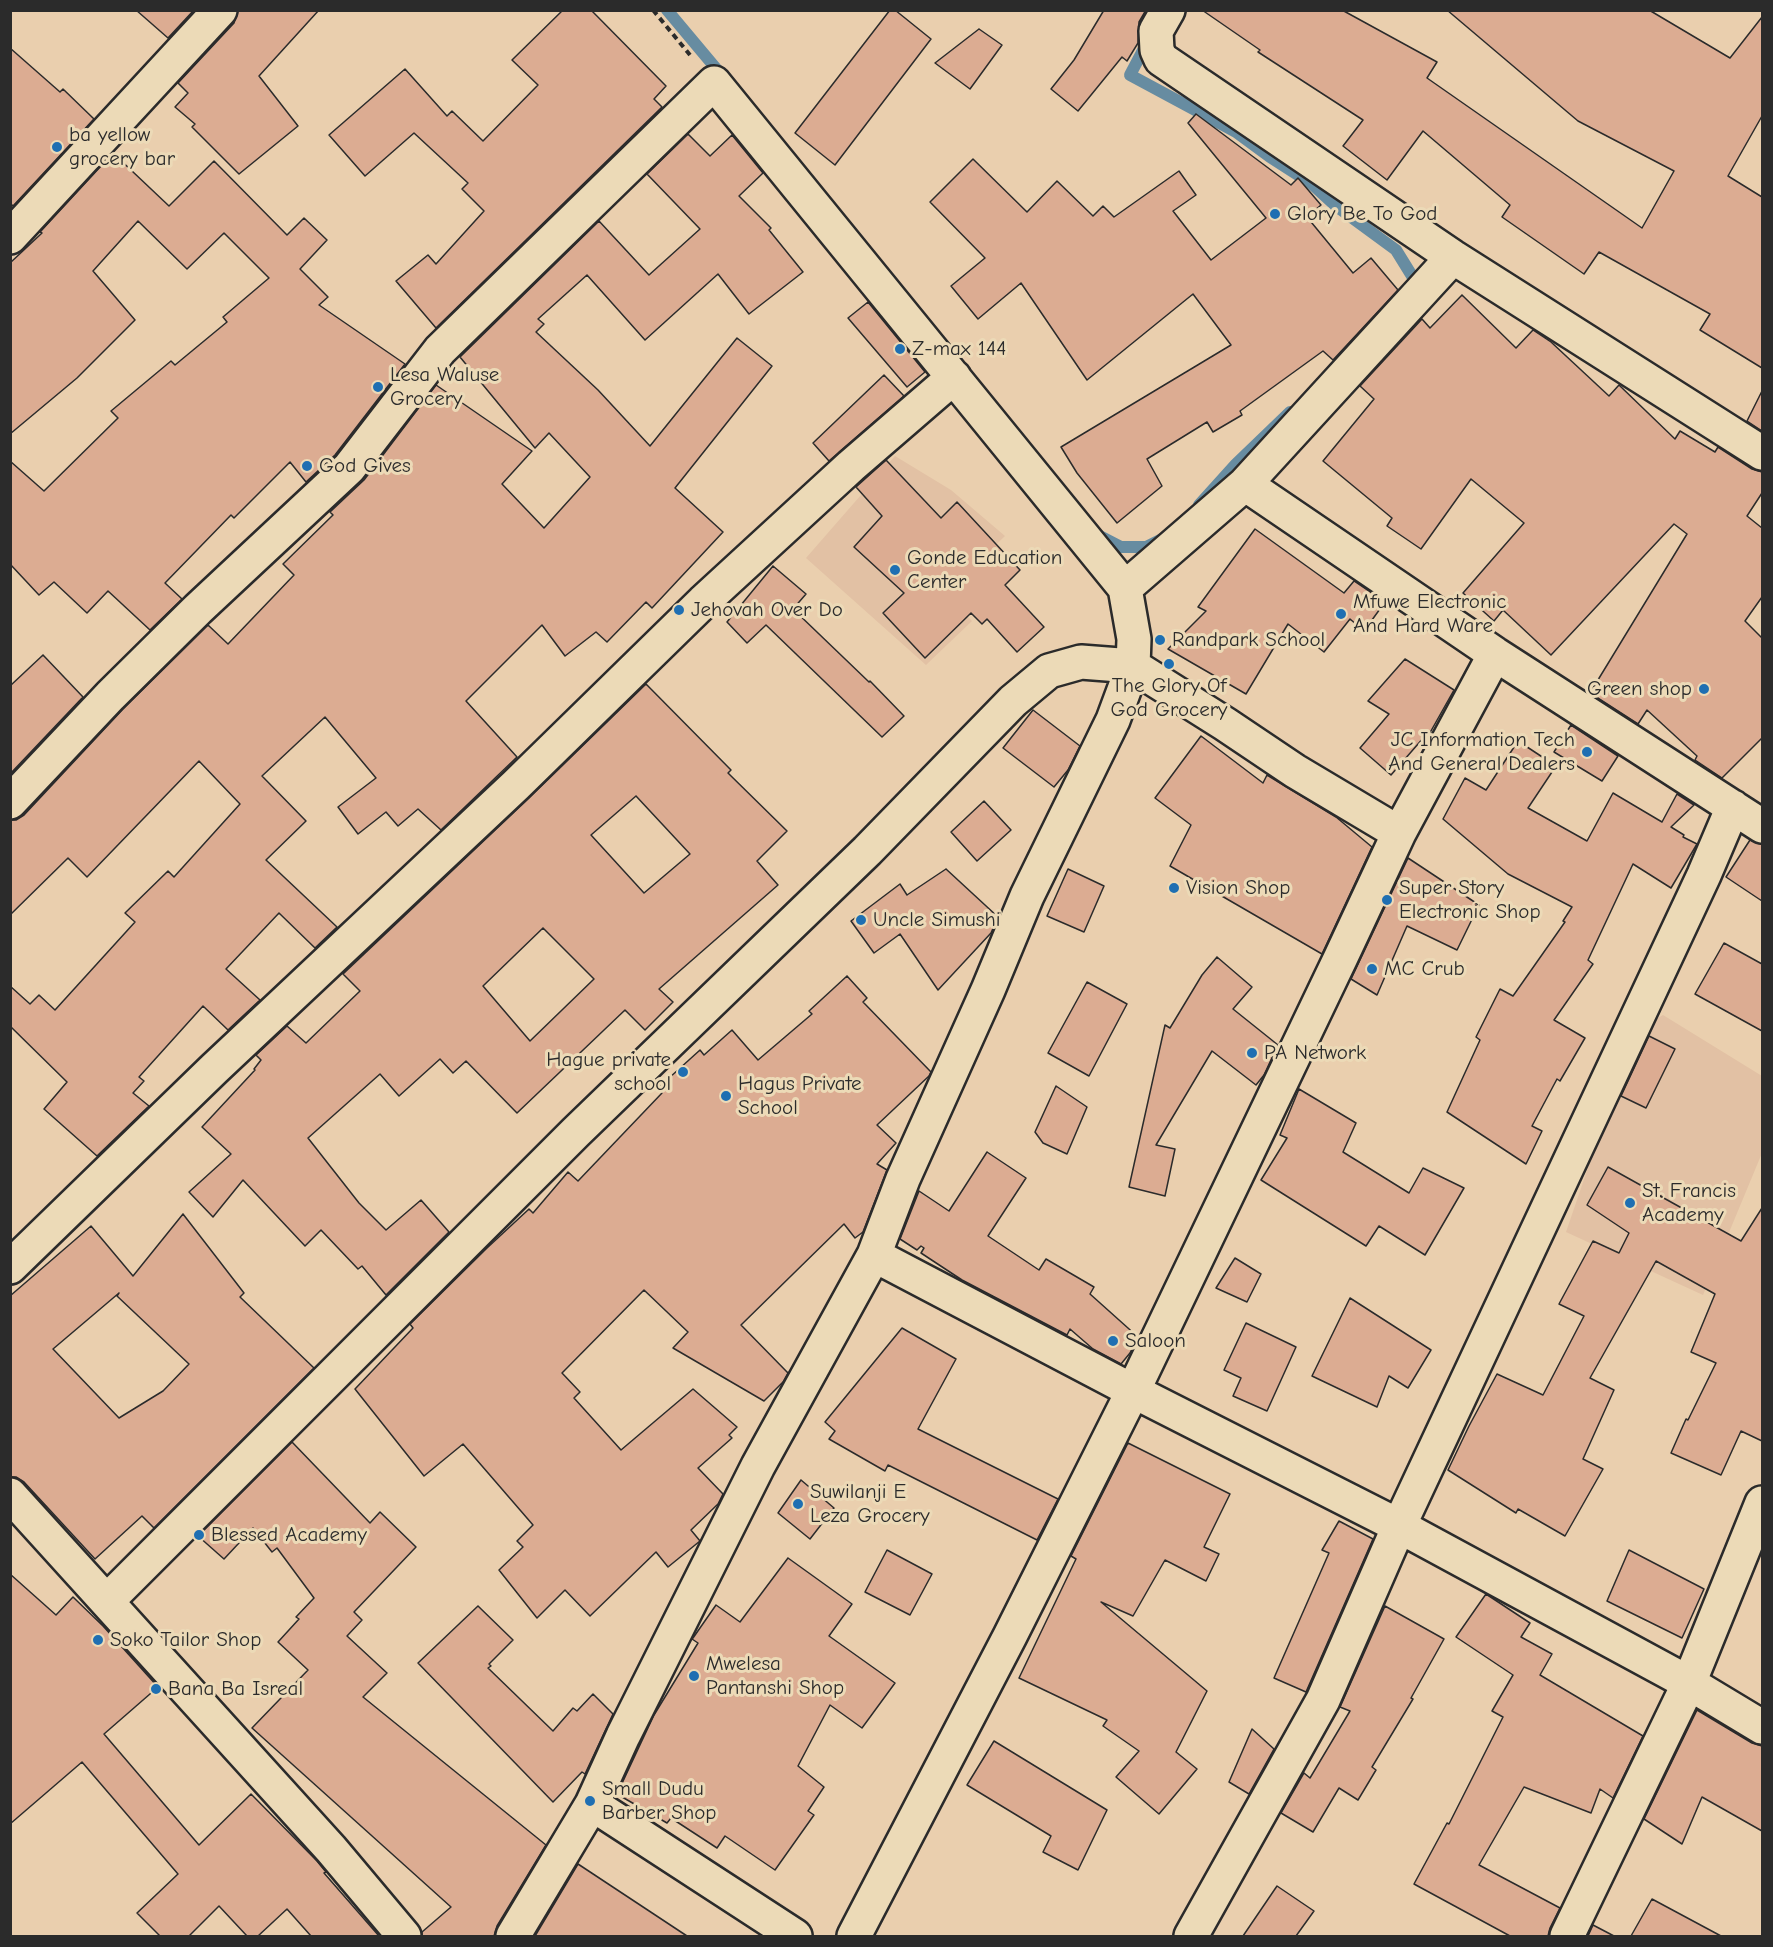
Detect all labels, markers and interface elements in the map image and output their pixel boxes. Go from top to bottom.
place label: ba yellow grocery bar [69,122,175,172]
marker: ba yellow grocery bar [50,140,64,154]
place label: Glory Be To God [1287,201,1437,227]
marker: Glory Be To God [1268,207,1282,221]
place label: Z-max 144 [912,336,1006,362]
marker: Z-max 144 [893,342,907,356]
place label: Lesa Waluse Grocery [390,362,499,412]
marker: Lesa Waluse Grocery [371,380,385,394]
place label: God Gives [319,453,411,479]
marker: God Gives [300,459,314,473]
place label: Gonde Education Center [907,545,1062,595]
marker: Gonde Education Center [888,563,902,577]
place label: Mfuwe Electronic And Hard Ware [1353,589,1506,639]
place label: Jehovah Over Do [691,597,843,623]
marker: Jehovah Over Do [672,603,686,617]
marker: Mfuwe Electronic And Hard Ware [1334,607,1348,621]
place label: Randpark School [1172,627,1325,653]
marker: Randpark School [1153,633,1167,647]
marker: The Glory Of God Grocery [1162,657,1176,671]
place label: The Glory Of God Grocery [1111,673,1227,723]
place label: Green shop [1587,676,1692,702]
marker: Green shop [1697,682,1711,696]
place label: JC Information Tech And General Dealers [1388,727,1575,777]
marker: JC Information Tech And General Dealers [1580,745,1594,759]
place label: Vision Shop [1186,875,1290,901]
place label: Super Story Electronic Shop [1399,875,1541,925]
marker: Vision Shop [1167,881,1181,895]
marker: Super Story Electronic Shop [1380,893,1394,907]
place label: Uncle Simushi [873,907,1001,933]
marker: Uncle Simushi [854,913,868,927]
place label: MC Crub [1384,956,1465,982]
marker: MC Crub [1365,962,1379,976]
place label: PA Network [1264,1040,1366,1066]
marker: PA Network [1245,1046,1259,1060]
place label: Hague private school [546,1047,671,1097]
marker: Hague private school [676,1065,690,1079]
place label: Hagus Private School [738,1071,862,1121]
marker: Hagus Private School [719,1089,733,1103]
place label: St. Francis Academy [1642,1178,1736,1228]
marker: St. Francis Academy [1623,1196,1637,1210]
place label: Saloon [1125,1328,1186,1354]
marker: Saloon [1106,1334,1120,1348]
place label: Suwilanji E Leza Grocery [810,1479,930,1529]
marker: Suwilanji E Leza Grocery [791,1497,805,1511]
place label: Blessed Academy [211,1522,367,1548]
marker: Blessed Academy [192,1528,206,1542]
place label: Soko Tailor Shop [110,1627,261,1653]
marker: Soko Tailor Shop [91,1633,105,1647]
place label: Mwelesa Pantanshi Shop [706,1651,844,1701]
marker: Mwelesa Pantanshi Shop [687,1669,701,1683]
place label: Bana Ba Isreal [168,1676,303,1702]
marker: Bana Ba Isreal [149,1682,163,1696]
place label: Small Dudu Barber Shop [602,1776,716,1826]
marker: Small Dudu Barber Shop [583,1794,597,1808]

